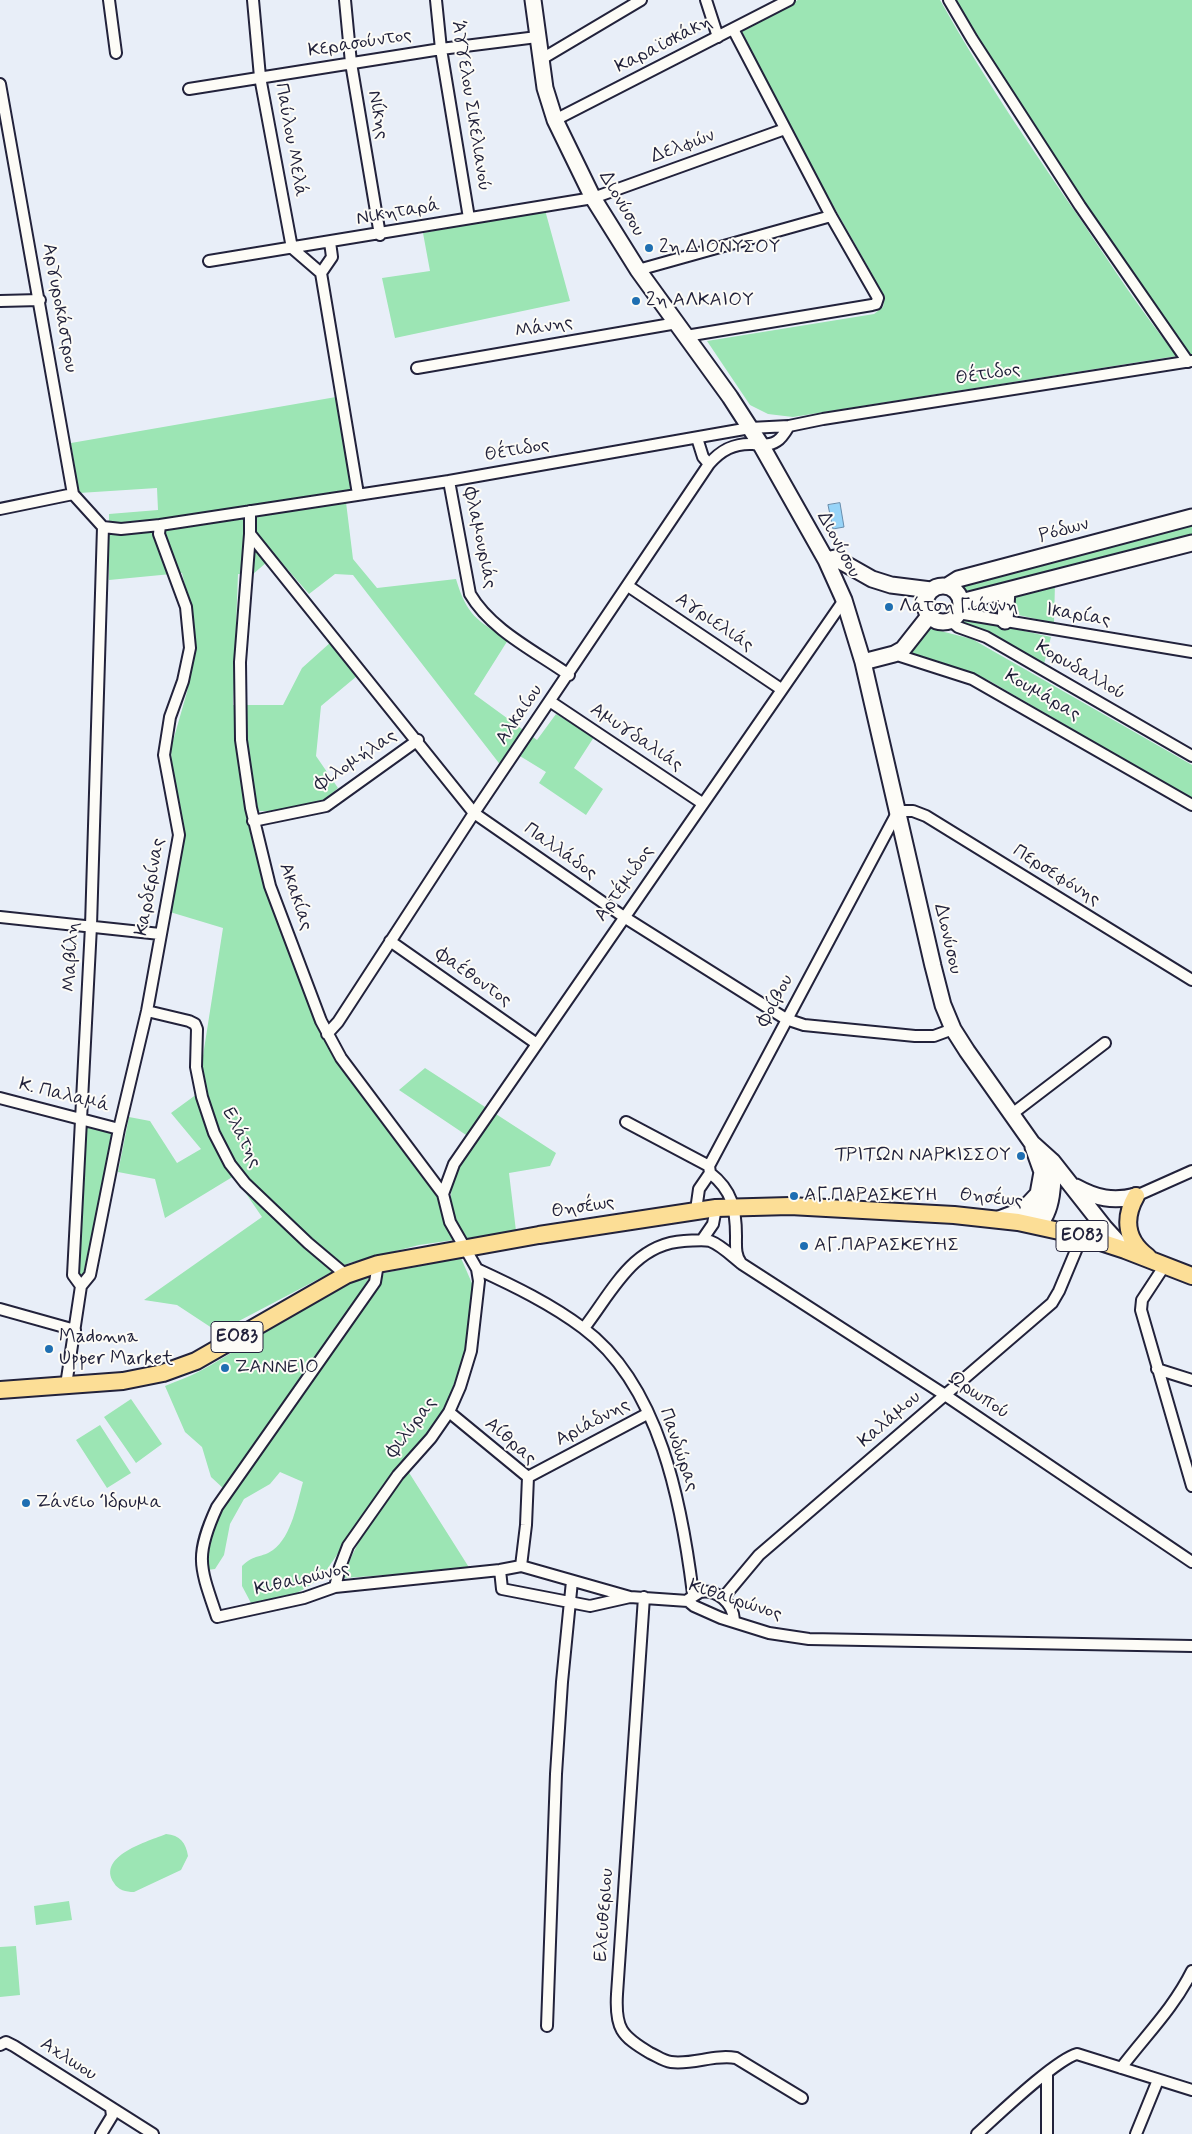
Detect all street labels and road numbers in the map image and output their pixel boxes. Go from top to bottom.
street label: Καραϊσκάκη [612,11,716,79]
street label: Άγγελου Σικελιανού [445,19,495,193]
street label: Κερασούντος [307,25,413,63]
street label: Παύλου Μελά [269,81,311,199]
street label: Νίκης [362,89,392,141]
street label: Δελφών [648,125,718,169]
street label: Διονύσου [593,167,649,241]
street label: Νικηταρά [355,194,441,232]
street label: Αργυροκάστρου [36,242,82,374]
street label: Μάνης [513,312,575,344]
street label: Θέτιδος [954,359,1022,391]
street label: Θέτιδος [483,434,551,468]
street label: Φλαμουριάς [457,485,501,591]
street label: Διονύσου [811,508,865,582]
street label: Ρόδων [1037,513,1091,549]
street label: Αγριελιάς [670,588,758,658]
street label: Ικαρίας [1044,599,1112,633]
street label: Κορυδαλλού [1031,636,1129,706]
street label: Κουμάρας [1000,665,1084,727]
street label: Αλκαίου [492,680,548,750]
street label: Αμυγδαλιάς [585,699,687,777]
street label: Φιλομήλας [310,725,402,797]
street label: Παλλάδος [519,818,601,886]
street label: Καρδερίνας [131,836,171,938]
street label: Περσεφόνης [1008,840,1104,912]
street label: Αρτέμιδος [590,841,660,927]
street label: Ακακίας [273,860,317,934]
street label: Διονύσου [928,901,966,977]
street label: Μαβίλη [59,921,85,993]
street label: Φαέθοντος [430,943,516,1013]
street label: Φοίβου [753,971,799,1031]
street label: Κ. Παλαμά [17,1074,111,1118]
street label: Ελάτης [216,1104,266,1172]
street label: Θησέως [958,1184,1024,1214]
street label: Θησέως [550,1192,616,1224]
road number: ΕΟ83 [1056,1220,1108,1252]
road number: ΕΟ83 [211,1321,263,1352]
street label: Ωρωπού [943,1367,1013,1425]
street label: Καλάμου [854,1387,926,1453]
street label: Φιλύρας [382,1393,442,1463]
street label: Αριάδνης [552,1394,634,1452]
street label: Πανδώρας [653,1405,703,1495]
street label: Αίθρας [479,1413,541,1471]
street label: Κιθαιρώνος [252,1558,352,1602]
street label: Κιθαιρώνος [685,1575,785,1627]
street label: Ελευθεριου [590,1868,620,1962]
street label: Αχλωου [35,2033,101,2087]

